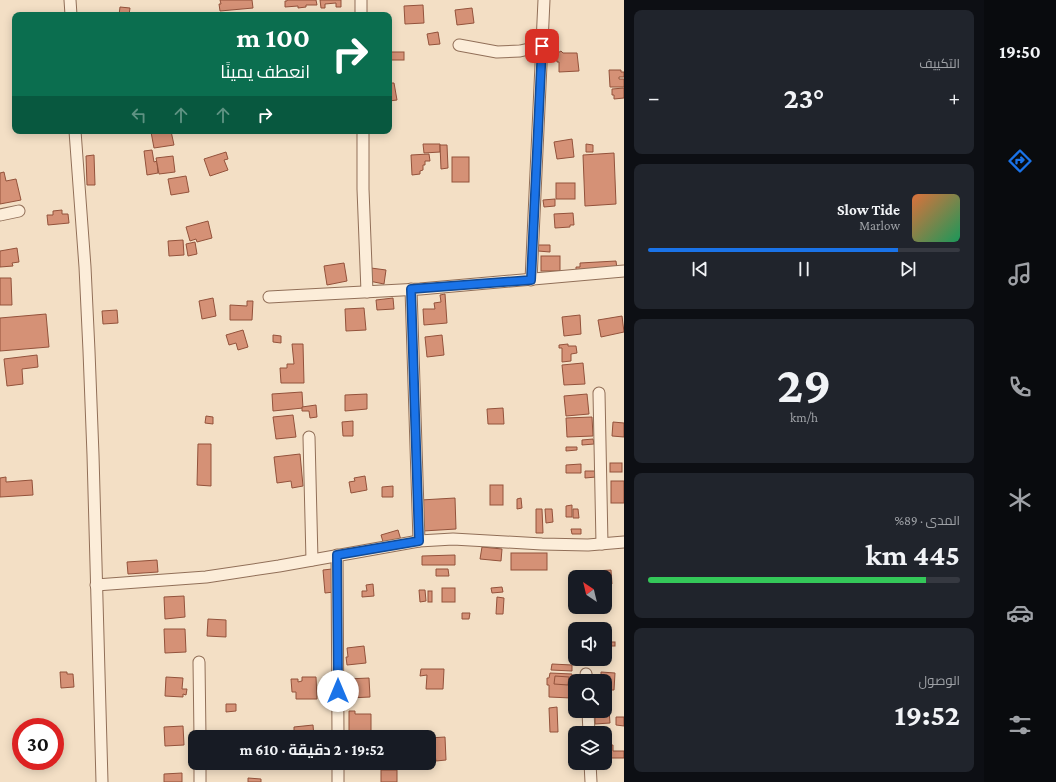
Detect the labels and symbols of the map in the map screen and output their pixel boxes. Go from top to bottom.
pin [525,29,559,63]
north arrow [568,570,612,614]
position arrow [317,670,359,712]
speed limit sign: 30 [12,718,64,770]

